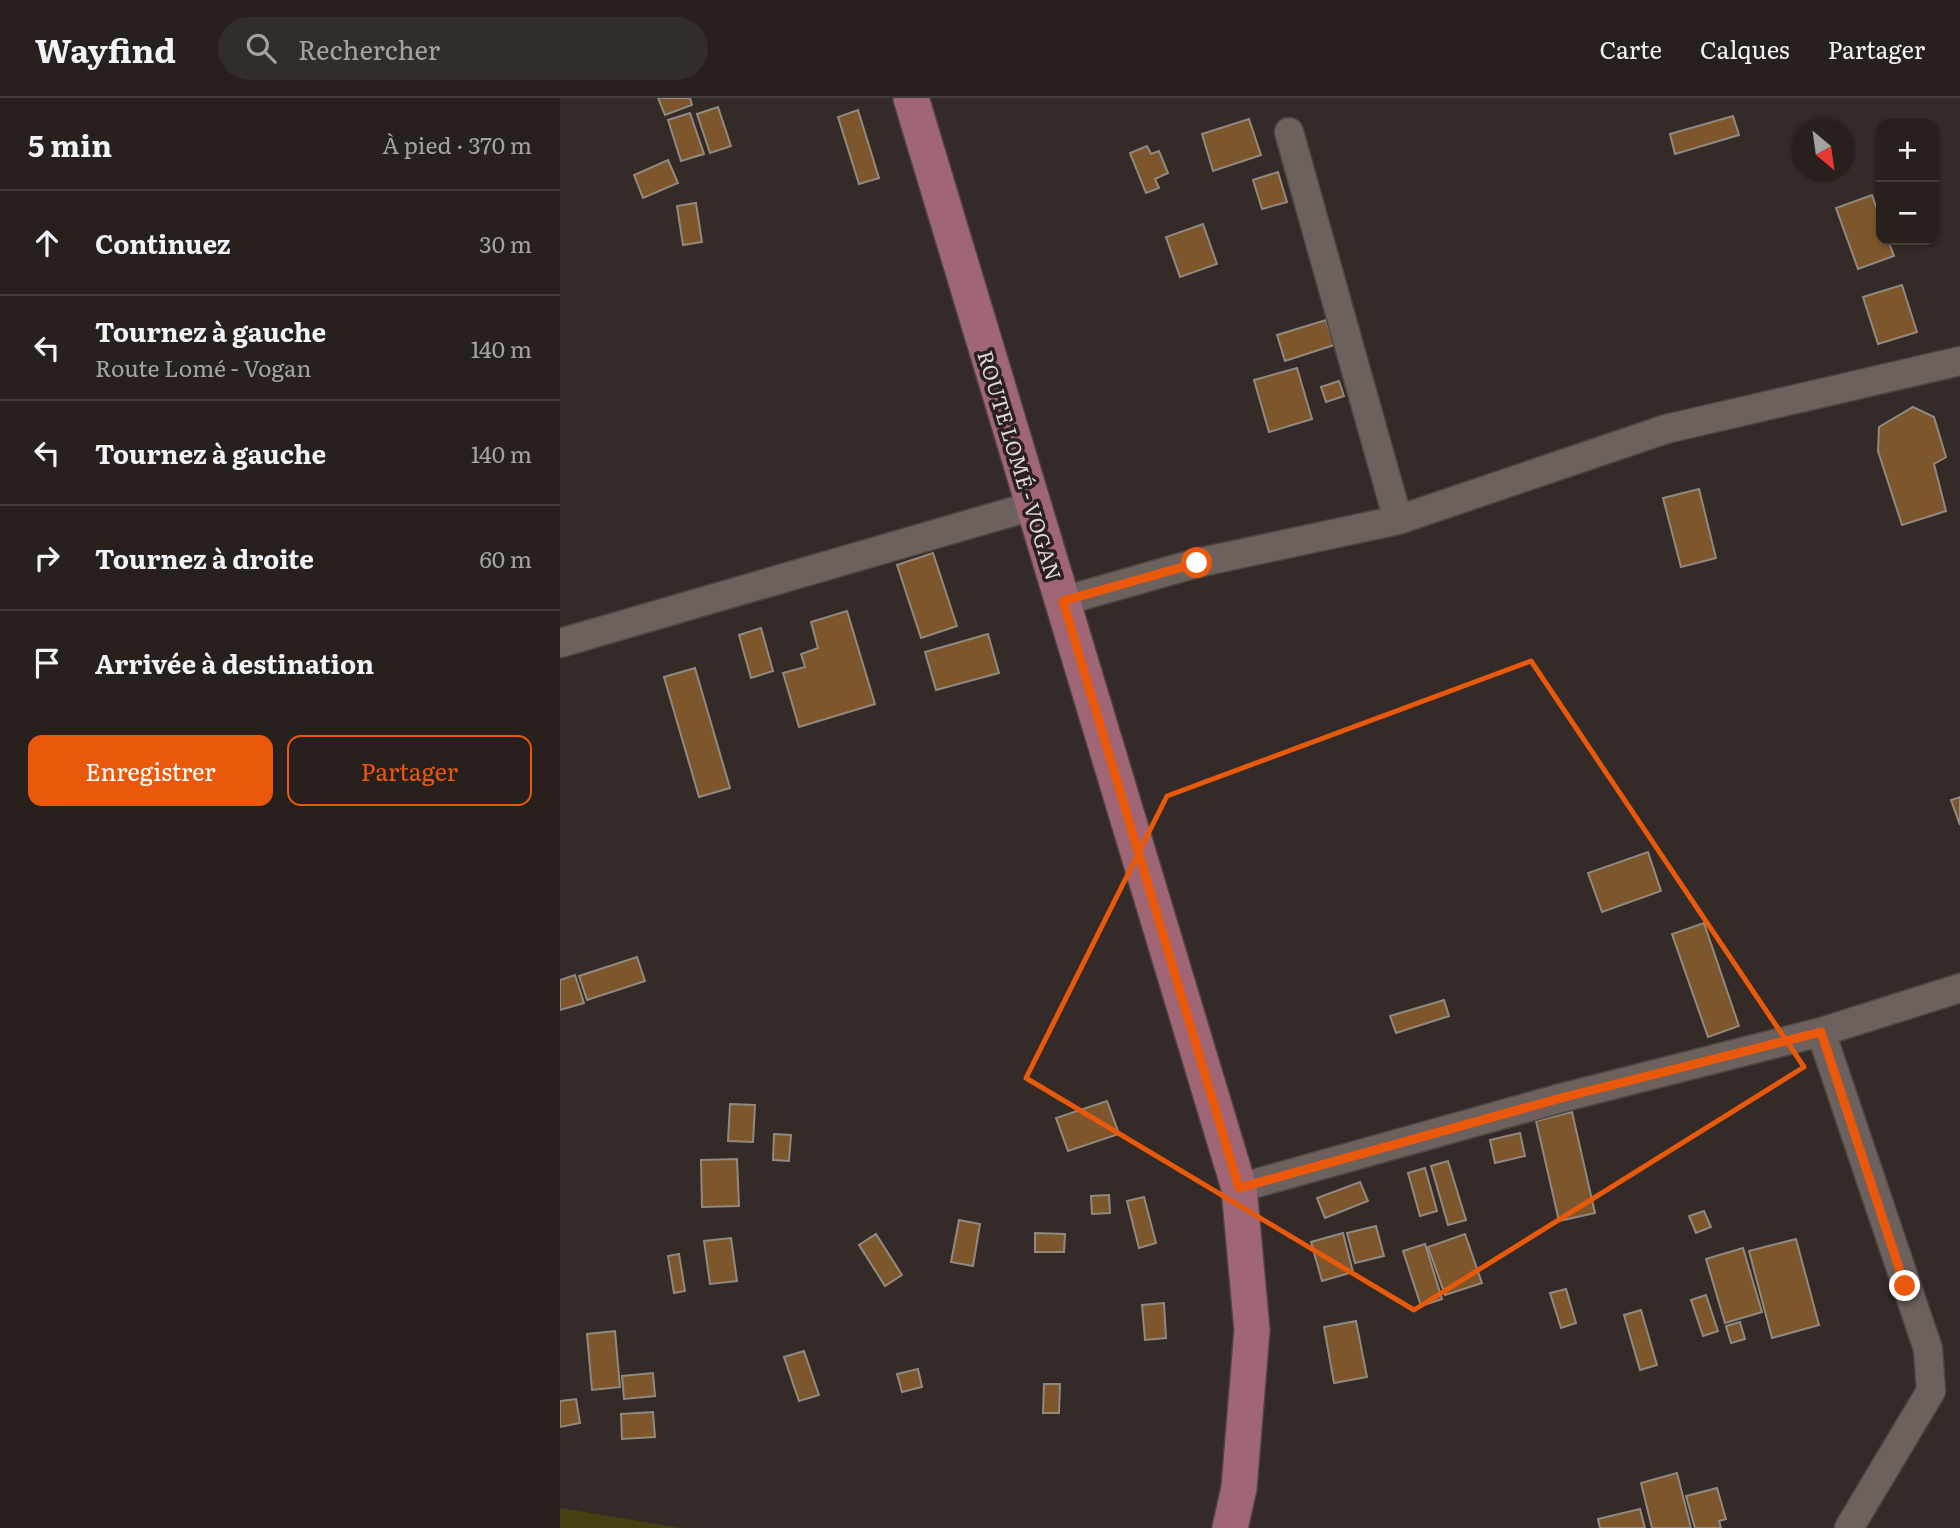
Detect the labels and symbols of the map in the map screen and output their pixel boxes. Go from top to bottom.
north arrow [1792,119,1855,182]
street label: ROUTE LOMÉ - VOGAN [971,346,1071,584]
route start [1181,547,1212,578]
route end [1889,1270,1920,1301]

